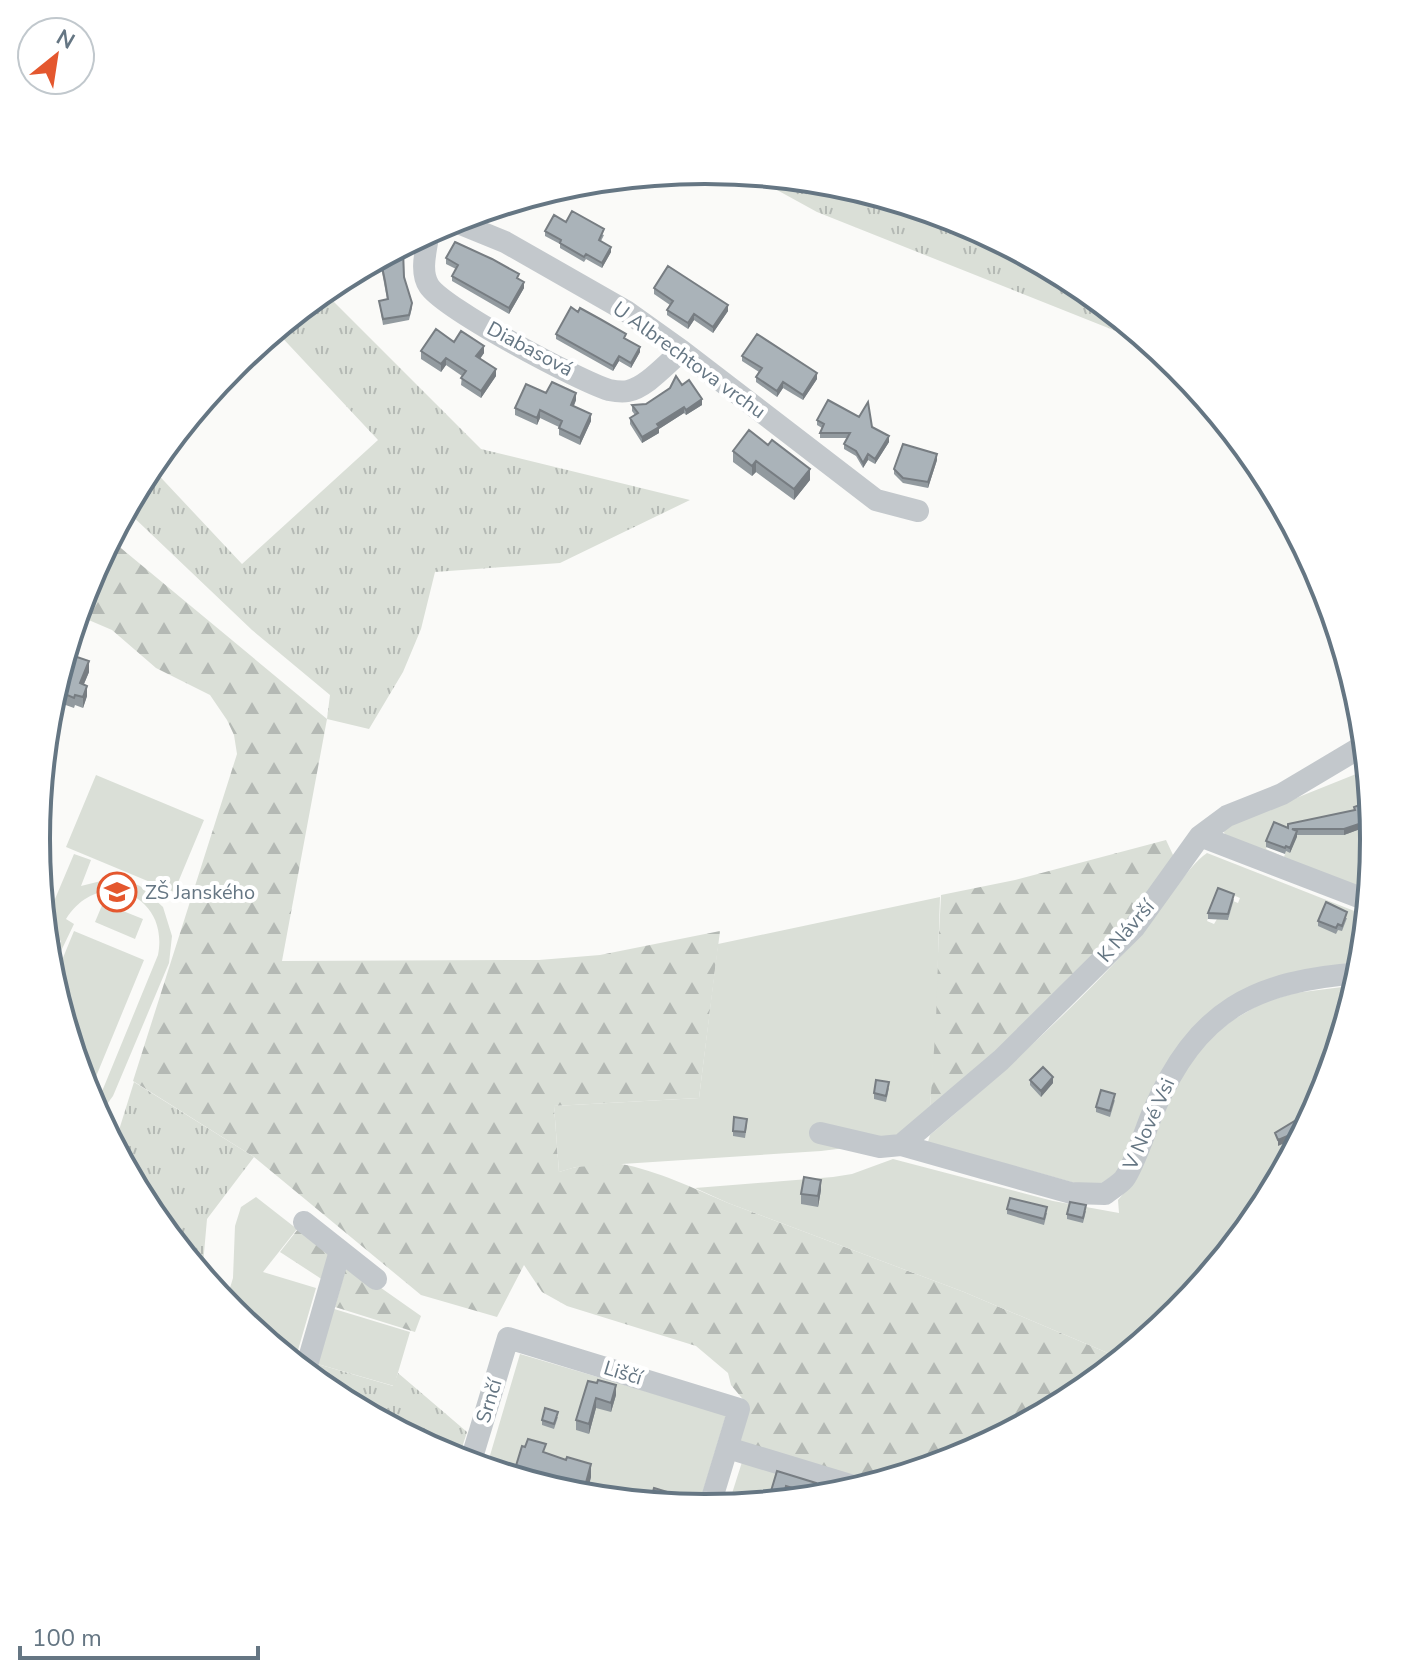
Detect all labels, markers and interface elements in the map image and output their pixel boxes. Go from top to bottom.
north arrow [16,16,96,96]
text: N [51,22,80,57]
street label: U Albrechtova vrchu [607,295,771,425]
street label: Diabasová [482,315,578,383]
school or university icon: ZŠ Janského [96,871,138,913]
place label: ZŠ Janského [145,879,255,906]
street label: K Návrší [1091,893,1162,968]
street label: V Nové Vsi [1116,1074,1181,1175]
street label: Liščí [600,1354,647,1392]
street label: Srnčí [470,1374,509,1426]
scale bar [20,1610,258,1660]
text: 100 m [32,1622,102,1654]

